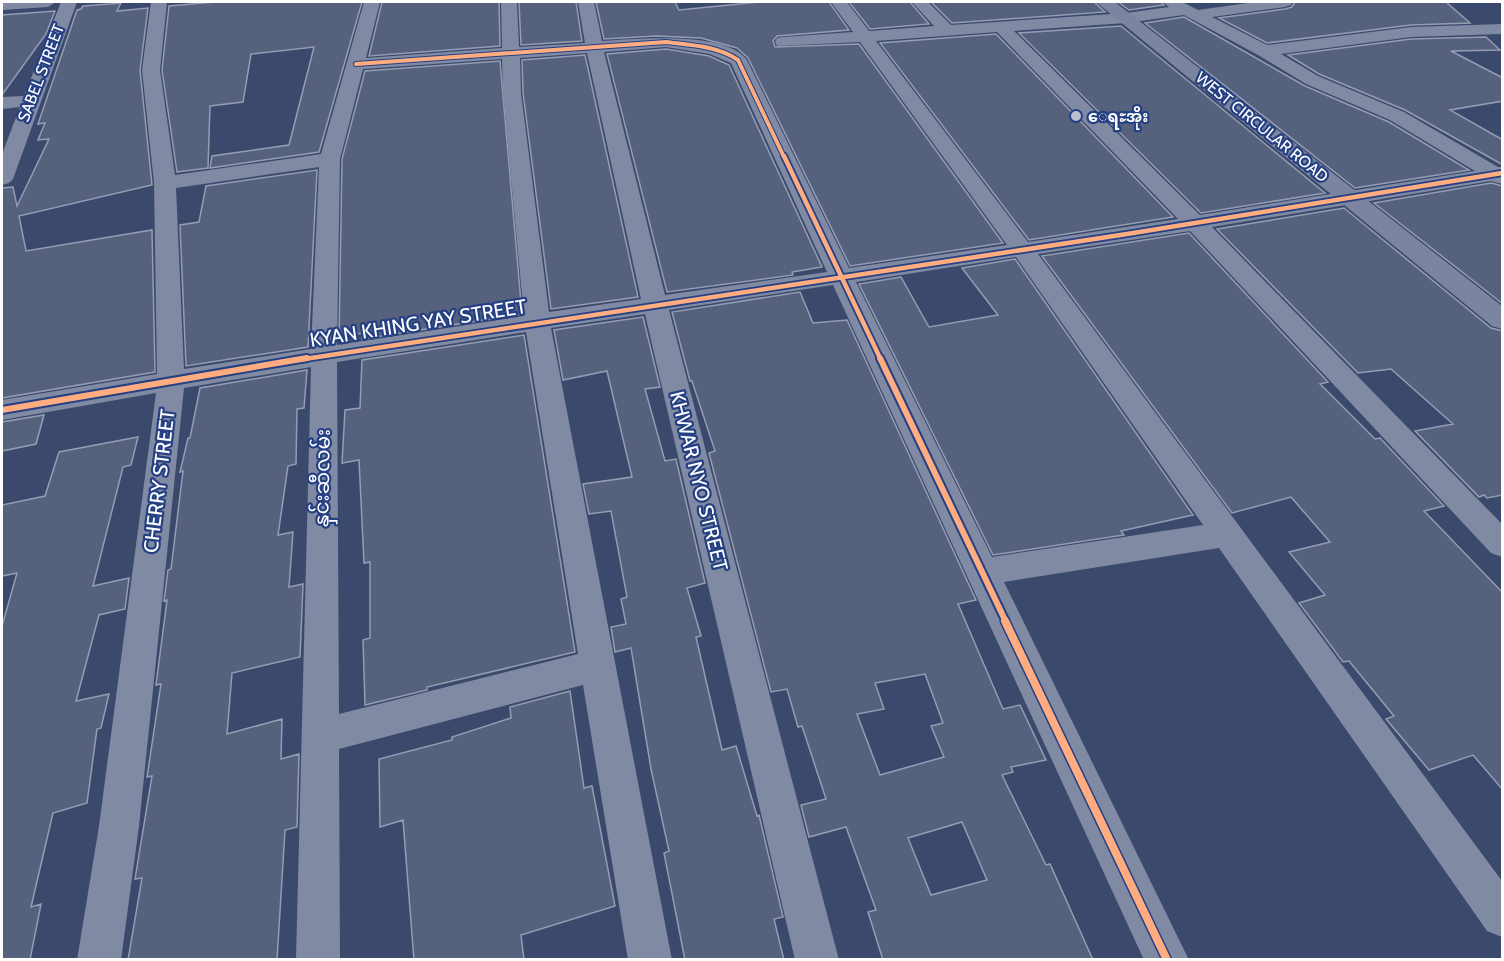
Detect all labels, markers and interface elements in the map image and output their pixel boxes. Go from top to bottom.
street label: SABEL STREET [14,21,68,124]
street label: WEST CIRCULAR ROAD [1192,68,1332,186]
place label: ေရႊအိုး [1088,106,1148,130]
marker: ေရႊအိုး [1069,109,1083,123]
street label: KYAN KHING YAY STREET [308,294,528,352]
street label: KHWAR NYO STREET [665,389,733,574]
street label: CHERRY STREET [138,408,180,554]
street label: နှင်းဆီလမ်း [307,429,340,527]

